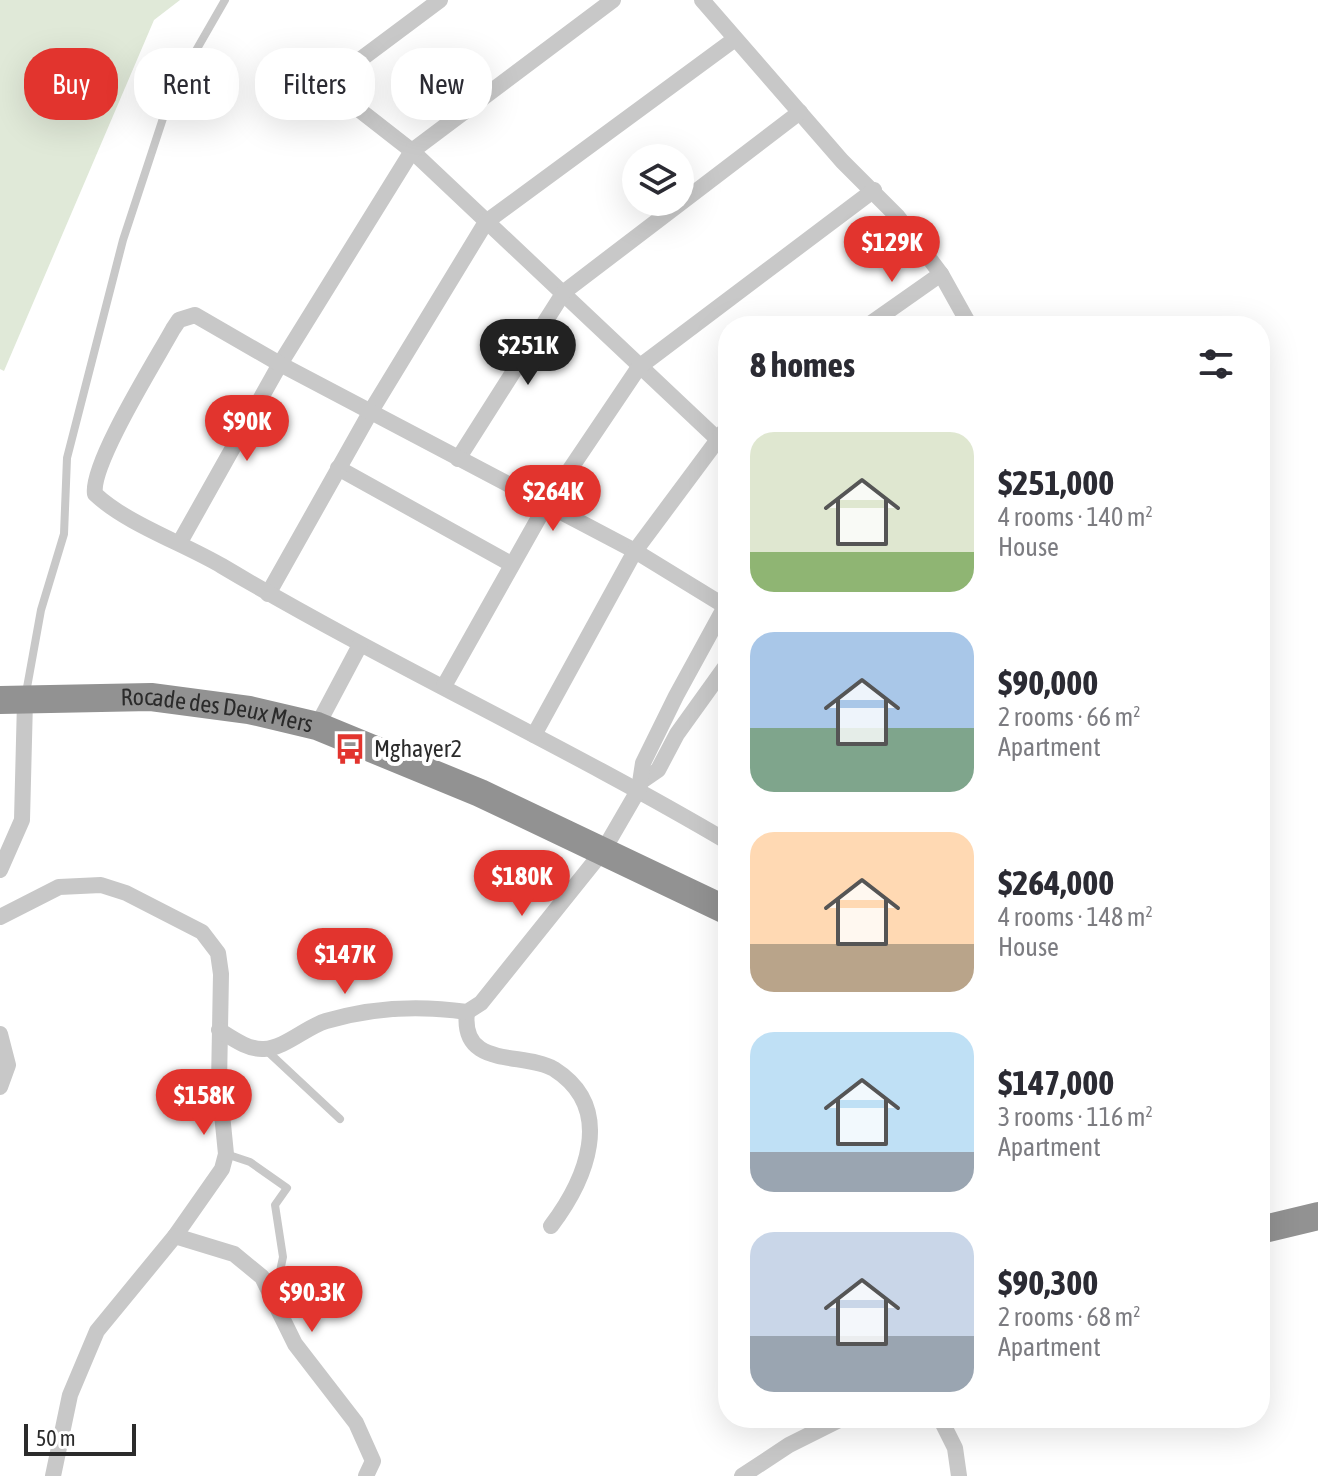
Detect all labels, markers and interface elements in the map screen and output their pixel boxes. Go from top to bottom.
chip: Buy [24,48,118,120]
chip: Rent [134,48,239,120]
chip: Filters [255,48,375,120]
chip: New [391,48,492,120]
map controls [622,144,694,216]
button: layers [622,144,694,216]
pin: $129K [836,216,948,284]
text: $129K [862,227,922,257]
pin: $251K [472,319,584,387]
text: $251K [498,330,558,360]
icon: filters [1194,342,1238,386]
text: 8 homes [750,345,855,384]
pin: $90K [200,395,294,463]
text: $90K [223,406,271,436]
text: $251,000 [998,463,1114,502]
icon: home [814,464,910,560]
pin: $264K [497,465,609,533]
text: $264K [523,476,583,506]
text: 4 rooms · 140 m² [998,502,1153,532]
text: House [998,532,1059,562]
text: $90,000 [998,663,1098,702]
icon: home [814,664,910,760]
street label: Rocade des Deux Mers [120,683,316,738]
text: 2 rooms · 66 m² [998,702,1140,732]
bus stop icon: Mghayer2 [333,732,367,766]
text: Apartment [998,732,1101,762]
place label: Mghayer2 [374,735,462,762]
pin: $180K [466,850,578,918]
text: $180K [492,861,552,891]
text: $264,000 [998,863,1114,902]
icon: home [814,864,910,960]
text: 4 rooms · 148 m² [998,902,1153,932]
pin: $147K [289,928,401,996]
text: House [998,932,1059,962]
text: $147K [315,939,375,969]
text: $147,000 [998,1063,1114,1102]
icon: home [814,1064,910,1160]
pin: $158K [148,1069,260,1137]
text: $158K [174,1080,234,1110]
text: 3 rooms · 116 m² [998,1102,1153,1132]
text: Apartment [998,1132,1101,1162]
text: $90,300 [998,1263,1098,1302]
icon: home [814,1264,910,1360]
pin: $90.3K [247,1266,377,1334]
text: $90.3K [280,1277,344,1307]
text: 2 rooms · 68 m² [998,1302,1140,1332]
text: Apartment [998,1332,1101,1362]
scale bar [24,1420,136,1456]
text: 50 m [36,1425,76,1451]

